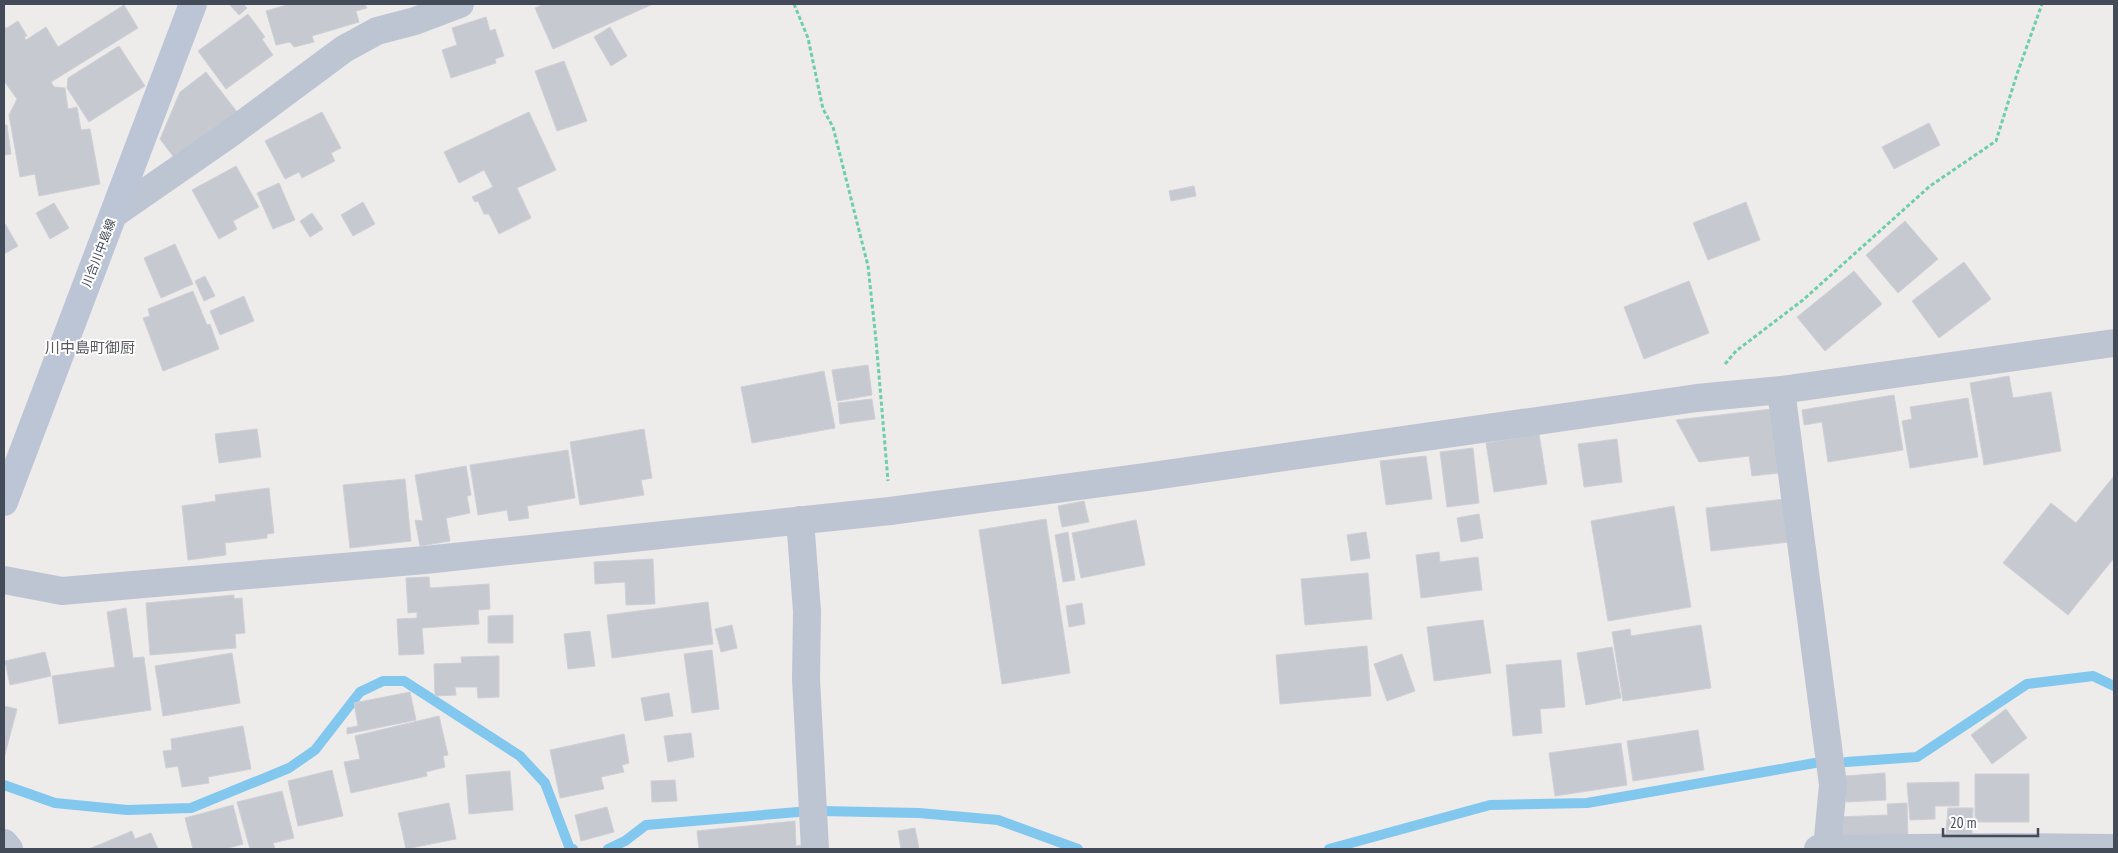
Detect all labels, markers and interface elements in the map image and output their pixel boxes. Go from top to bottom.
street label: 川合川中島線 [79,217,118,289]
district label: 川中島町御厨 [45,338,135,357]
scale bar [1943,806,2038,838]
text: 20 m [1950,813,1976,832]

